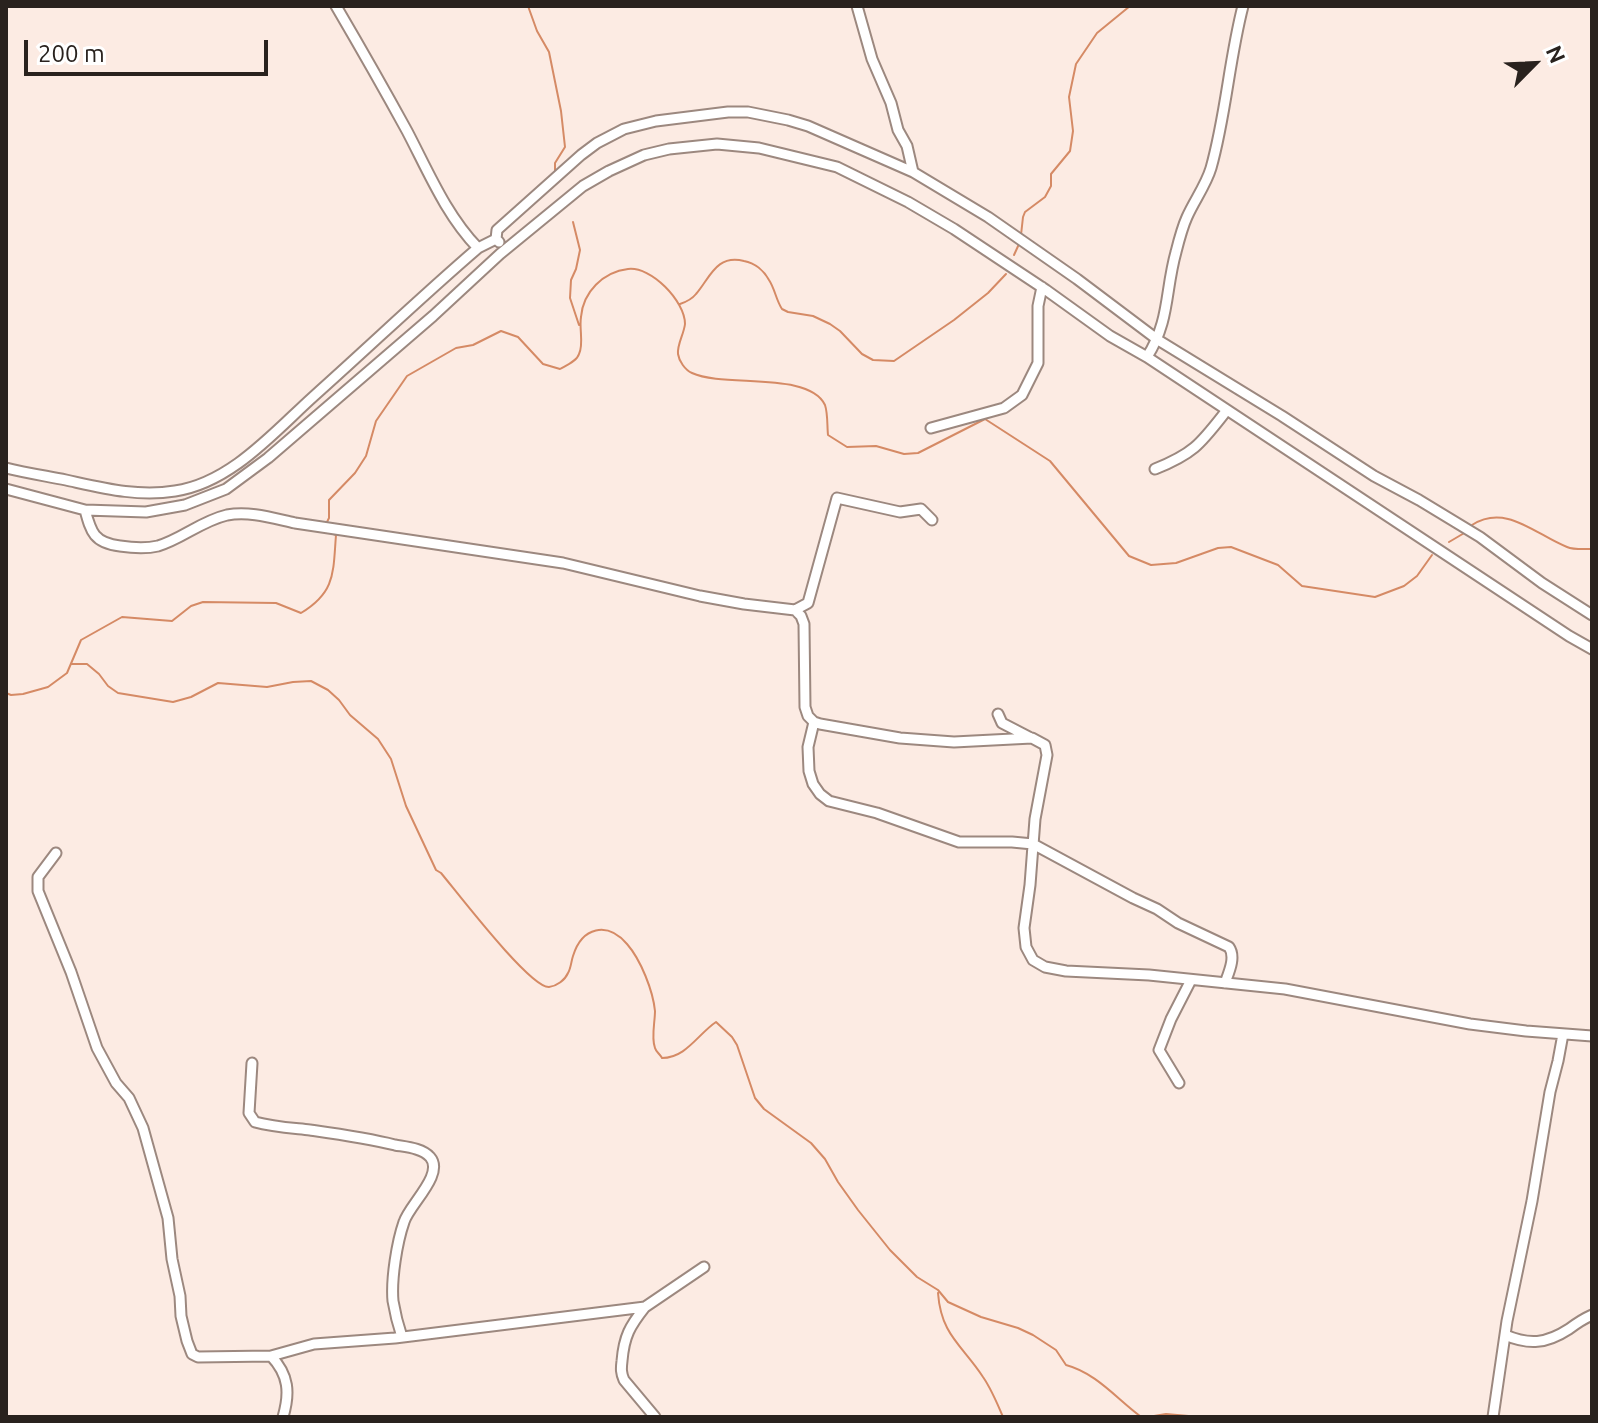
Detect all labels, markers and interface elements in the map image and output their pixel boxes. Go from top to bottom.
scale bar [28,24,272,74]
north arrow [1494,24,1574,104]
text: 200 m [38,40,105,67]
text: N [1542,41,1571,67]

